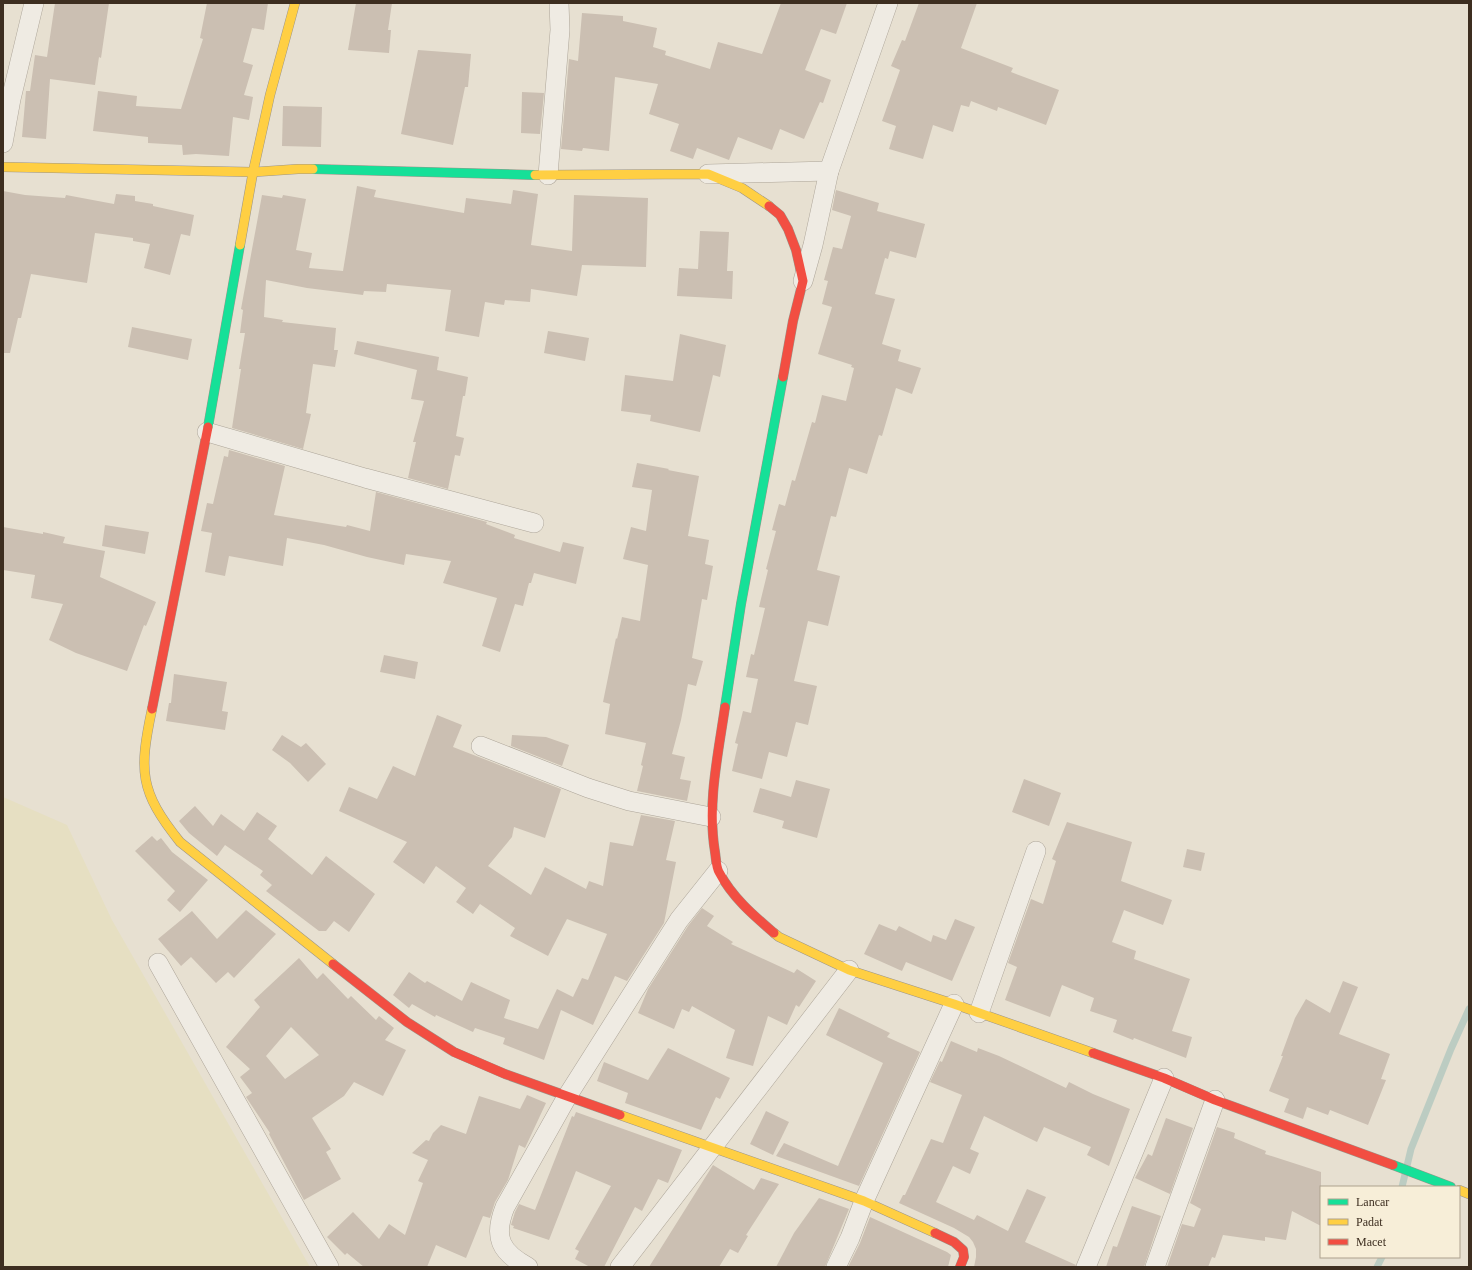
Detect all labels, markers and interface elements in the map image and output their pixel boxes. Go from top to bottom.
legend [1320,1186,1460,1258]
text: Lancar [1356,1195,1389,1209]
text: Padat [1356,1215,1383,1229]
text: Macet [1356,1235,1387,1249]

